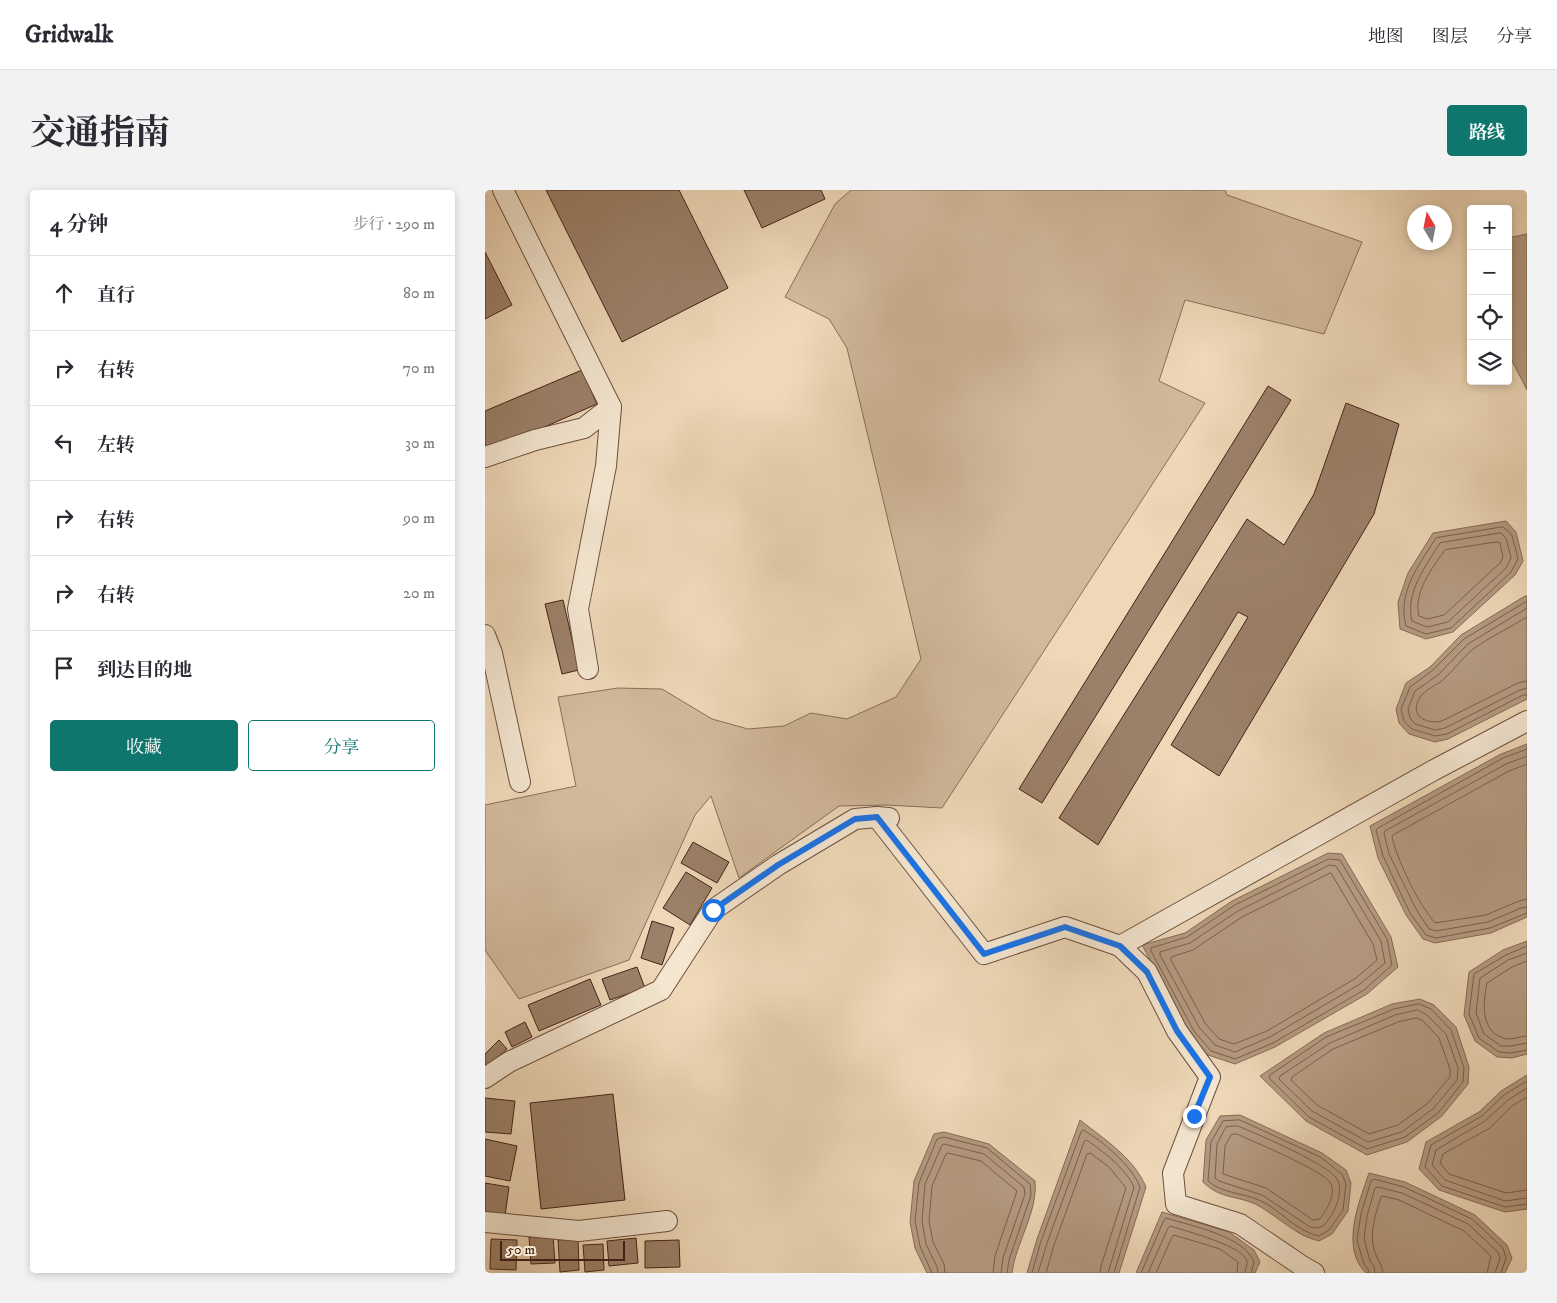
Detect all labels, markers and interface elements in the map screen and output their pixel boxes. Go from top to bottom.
text: Gridwalk [25,20,113,50]
text: 地图 [1368,26,1404,48]
text: 图层 [1432,26,1468,48]
text: 分享 [1496,26,1532,48]
button: 路线 [1447,105,1527,156]
text: 交通指南 [30,112,170,156]
north arrow [1407,205,1452,250]
map controls [1467,205,1512,385]
button: + [1467,205,1512,250]
text: 4 分钟 [50,212,109,238]
text: 步行 · 290 m [352,214,435,234]
button: − [1467,250,1512,295]
icon: ahead [50,279,78,307]
text: 80 m [403,283,435,303]
text: 直行 [97,284,135,307]
button: locate [1467,295,1512,340]
button: layers [1467,340,1512,385]
icon: right [50,354,78,382]
text: 70 m [403,358,435,378]
text: 右转 [97,359,135,382]
icon: left [50,429,78,457]
text: 30 m [405,433,435,453]
text: 左转 [97,434,135,457]
icon: right [50,504,78,532]
text: 90 m [403,508,435,528]
text: 右转 [97,509,135,532]
icon: right [50,579,78,607]
text: 20 m [403,583,435,603]
text: 右转 [97,584,135,607]
icon: arrive [50,654,78,682]
text: 到达目的地 [97,659,192,682]
button: 收藏 [50,720,238,771]
button: 分享 [248,720,435,771]
route start [702,899,725,922]
route end [1183,1105,1206,1128]
scale bar [500,1238,625,1261]
text: 50 m [507,1241,535,1259]

